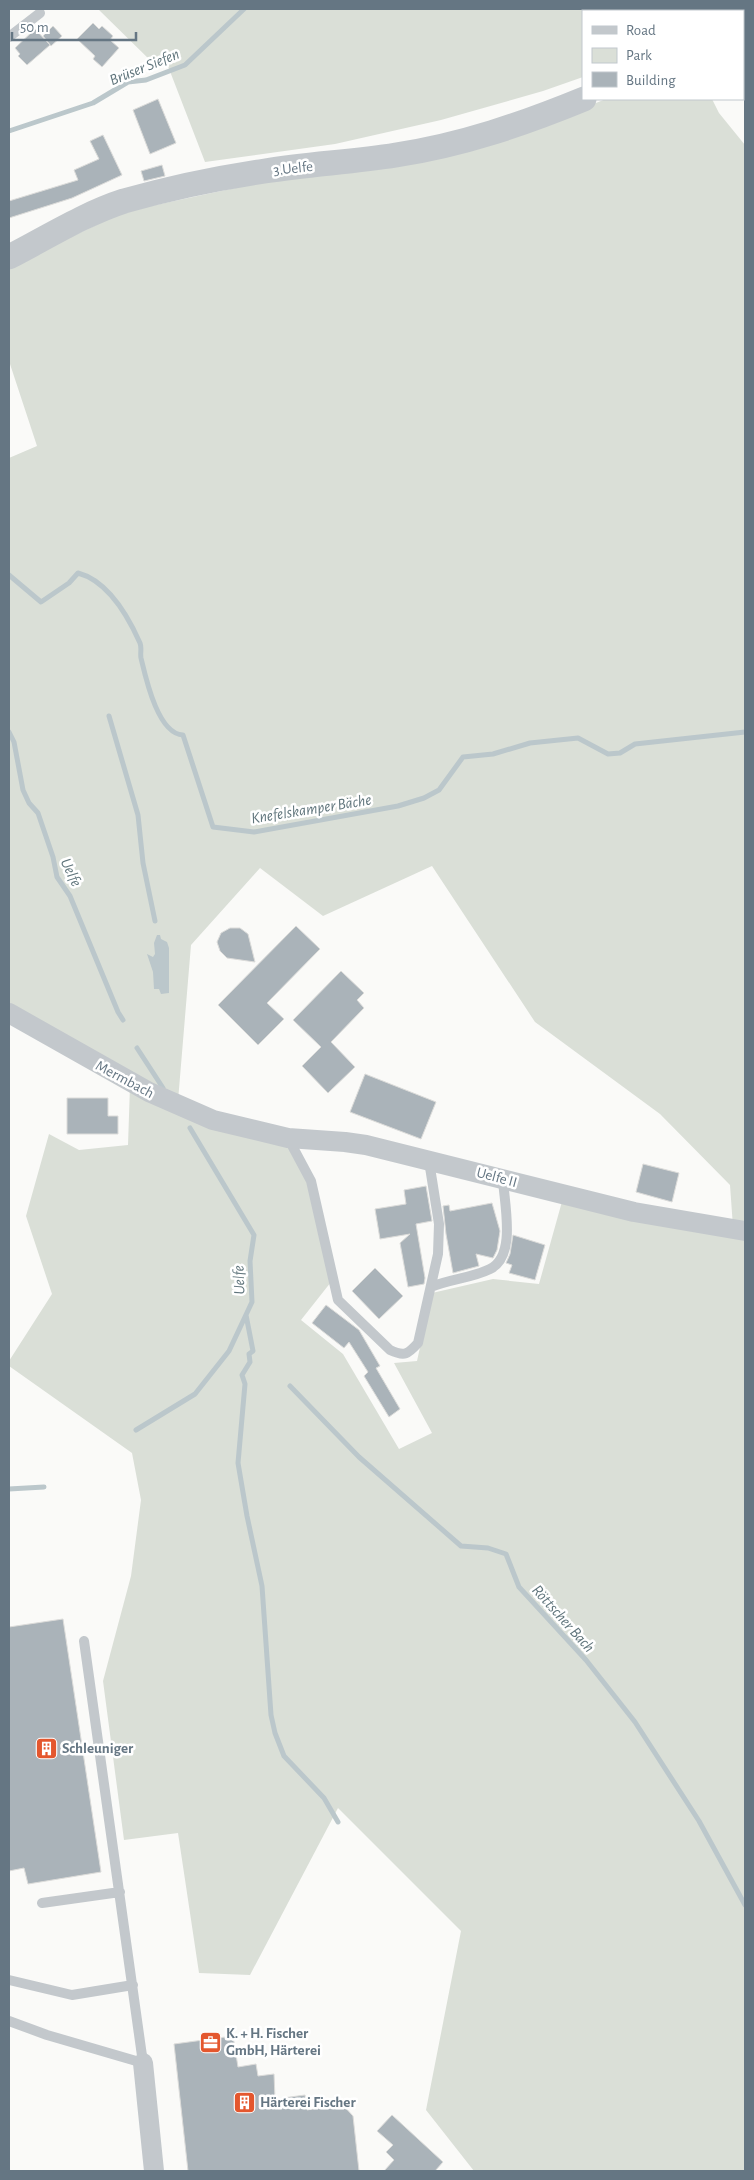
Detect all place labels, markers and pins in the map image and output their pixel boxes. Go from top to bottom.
building icon: Schleuniger [34,1736,58,1760]
place label: Schleuniger [62,1741,134,1756]
place label: K. + H. Fischer GmbH, Härterei [226,2026,321,2058]
office icon: K. + H. Fischer GmbH, Härterei [198,2030,222,2054]
building icon: Härterei Fischer [232,2090,256,2114]
place label: Härterei Fischer [260,2095,356,2110]

